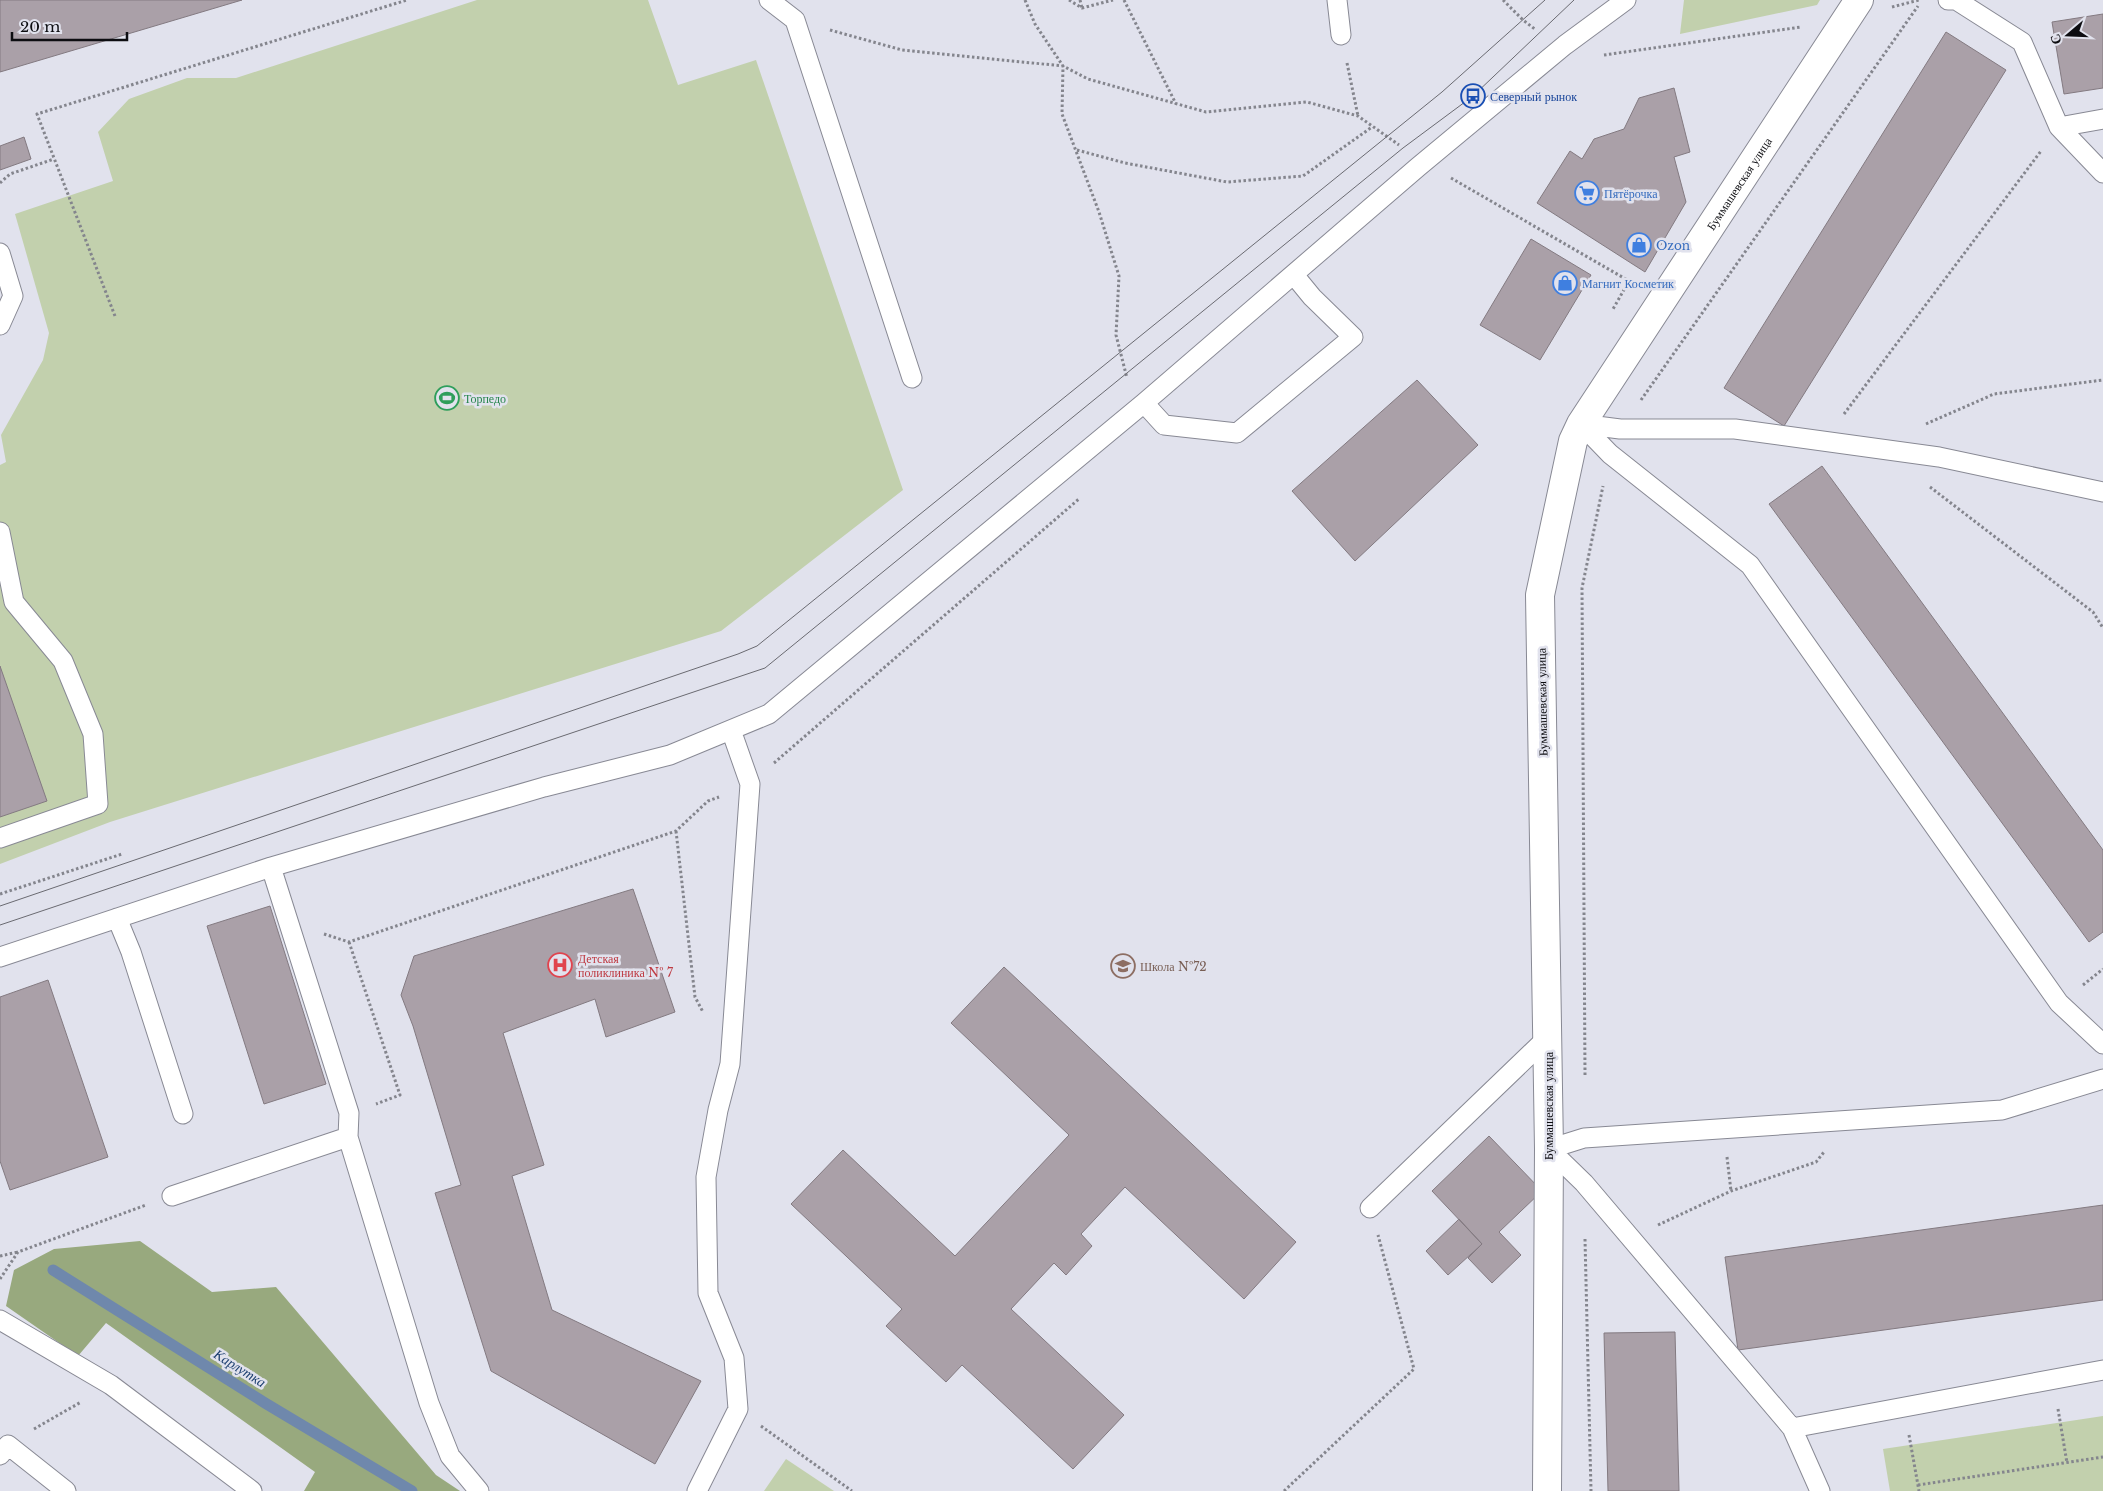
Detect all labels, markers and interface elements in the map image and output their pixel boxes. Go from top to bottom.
scale bar [12,10,128,42]
north arrow [2043,10,2093,60]
text: 20 m [20,17,60,36]
text: С [2046,32,2066,47]
bus stop icon: Северный рынок [1460,83,1486,109]
place label: Северный рынок [1490,89,1577,104]
street label: Буммашевская улица [1703,134,1775,233]
supermarket icon: Пятёрочка [1574,180,1600,206]
place label: Пятёрочка [1604,186,1658,201]
shop icon: Ozon [1626,232,1652,258]
place label: Ozon [1656,238,1690,253]
shop icon: Магнит Косметик [1552,270,1578,296]
place label: Магнит Косметик [1582,276,1674,291]
sports icon: Торпедо [434,385,460,411]
place label: Торпедо [464,391,506,406]
street label: Буммашевская улица [1534,647,1550,756]
place label: Детская поликлиника № 7 [578,951,674,980]
hospital icon: Детская поликлиника № 7 [547,952,573,978]
school or university icon: Школа №72 [1110,953,1136,979]
place label: Школа №72 [1140,959,1207,974]
street label: Буммашевская улица [1541,1051,1556,1160]
water label: Карлутка [210,1344,269,1391]

